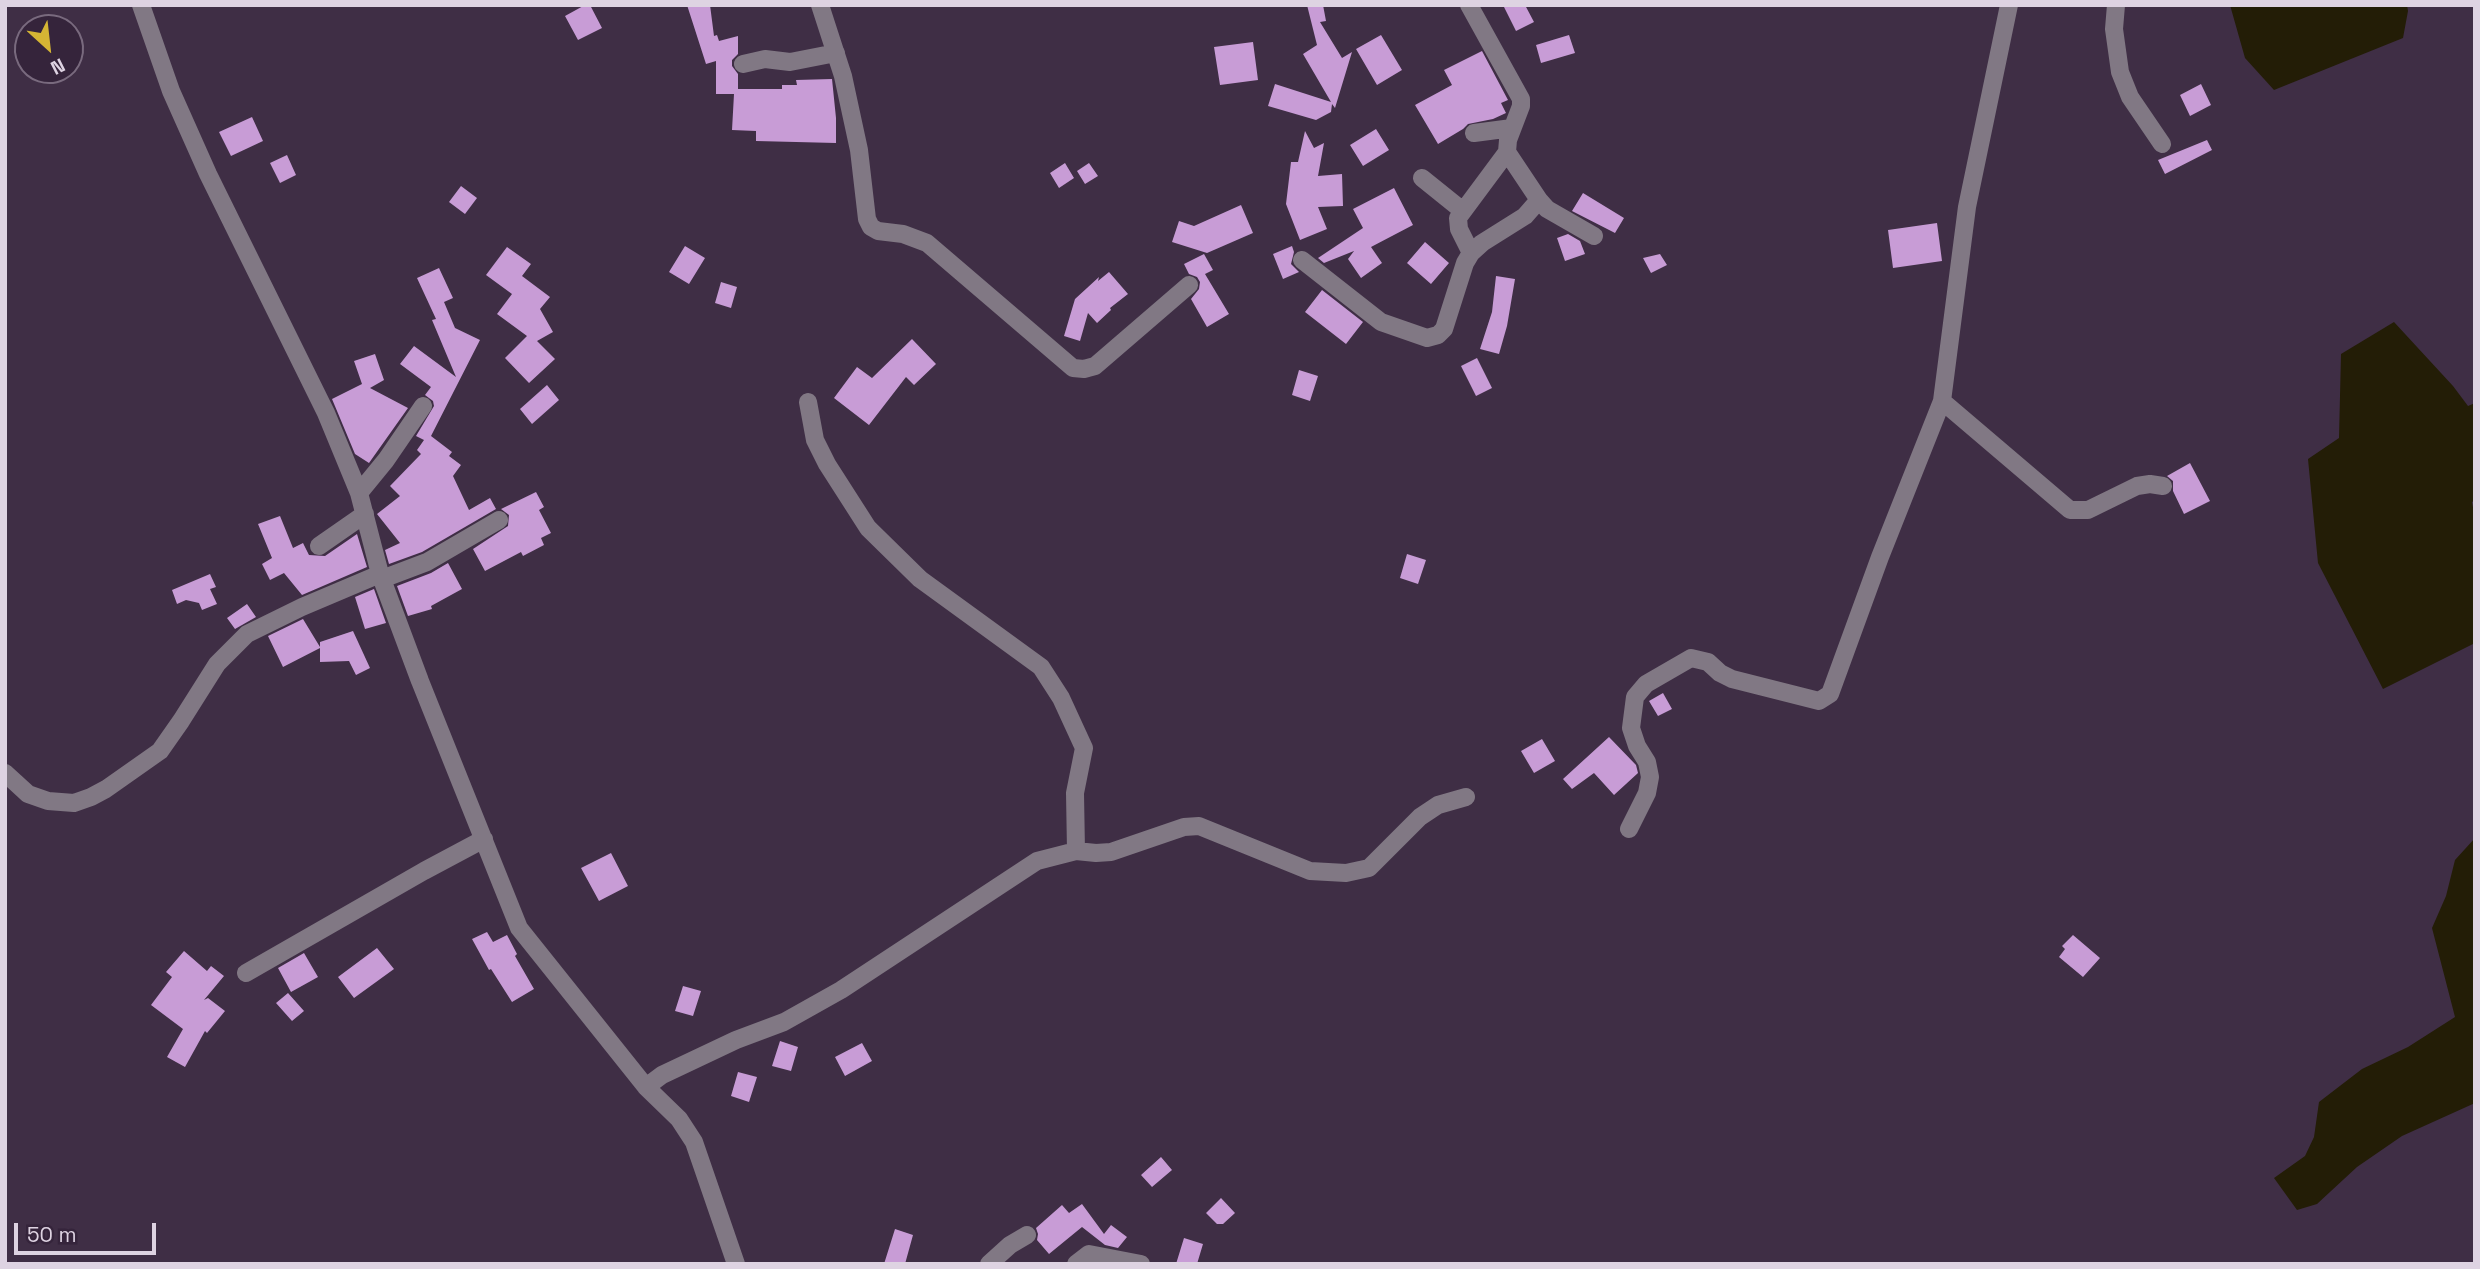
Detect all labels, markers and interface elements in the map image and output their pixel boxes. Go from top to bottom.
north arrow [14,14,84,84]
text: N [47,52,69,80]
scale bar [18,1210,159,1254]
text: 50 m [27,1221,77,1248]

